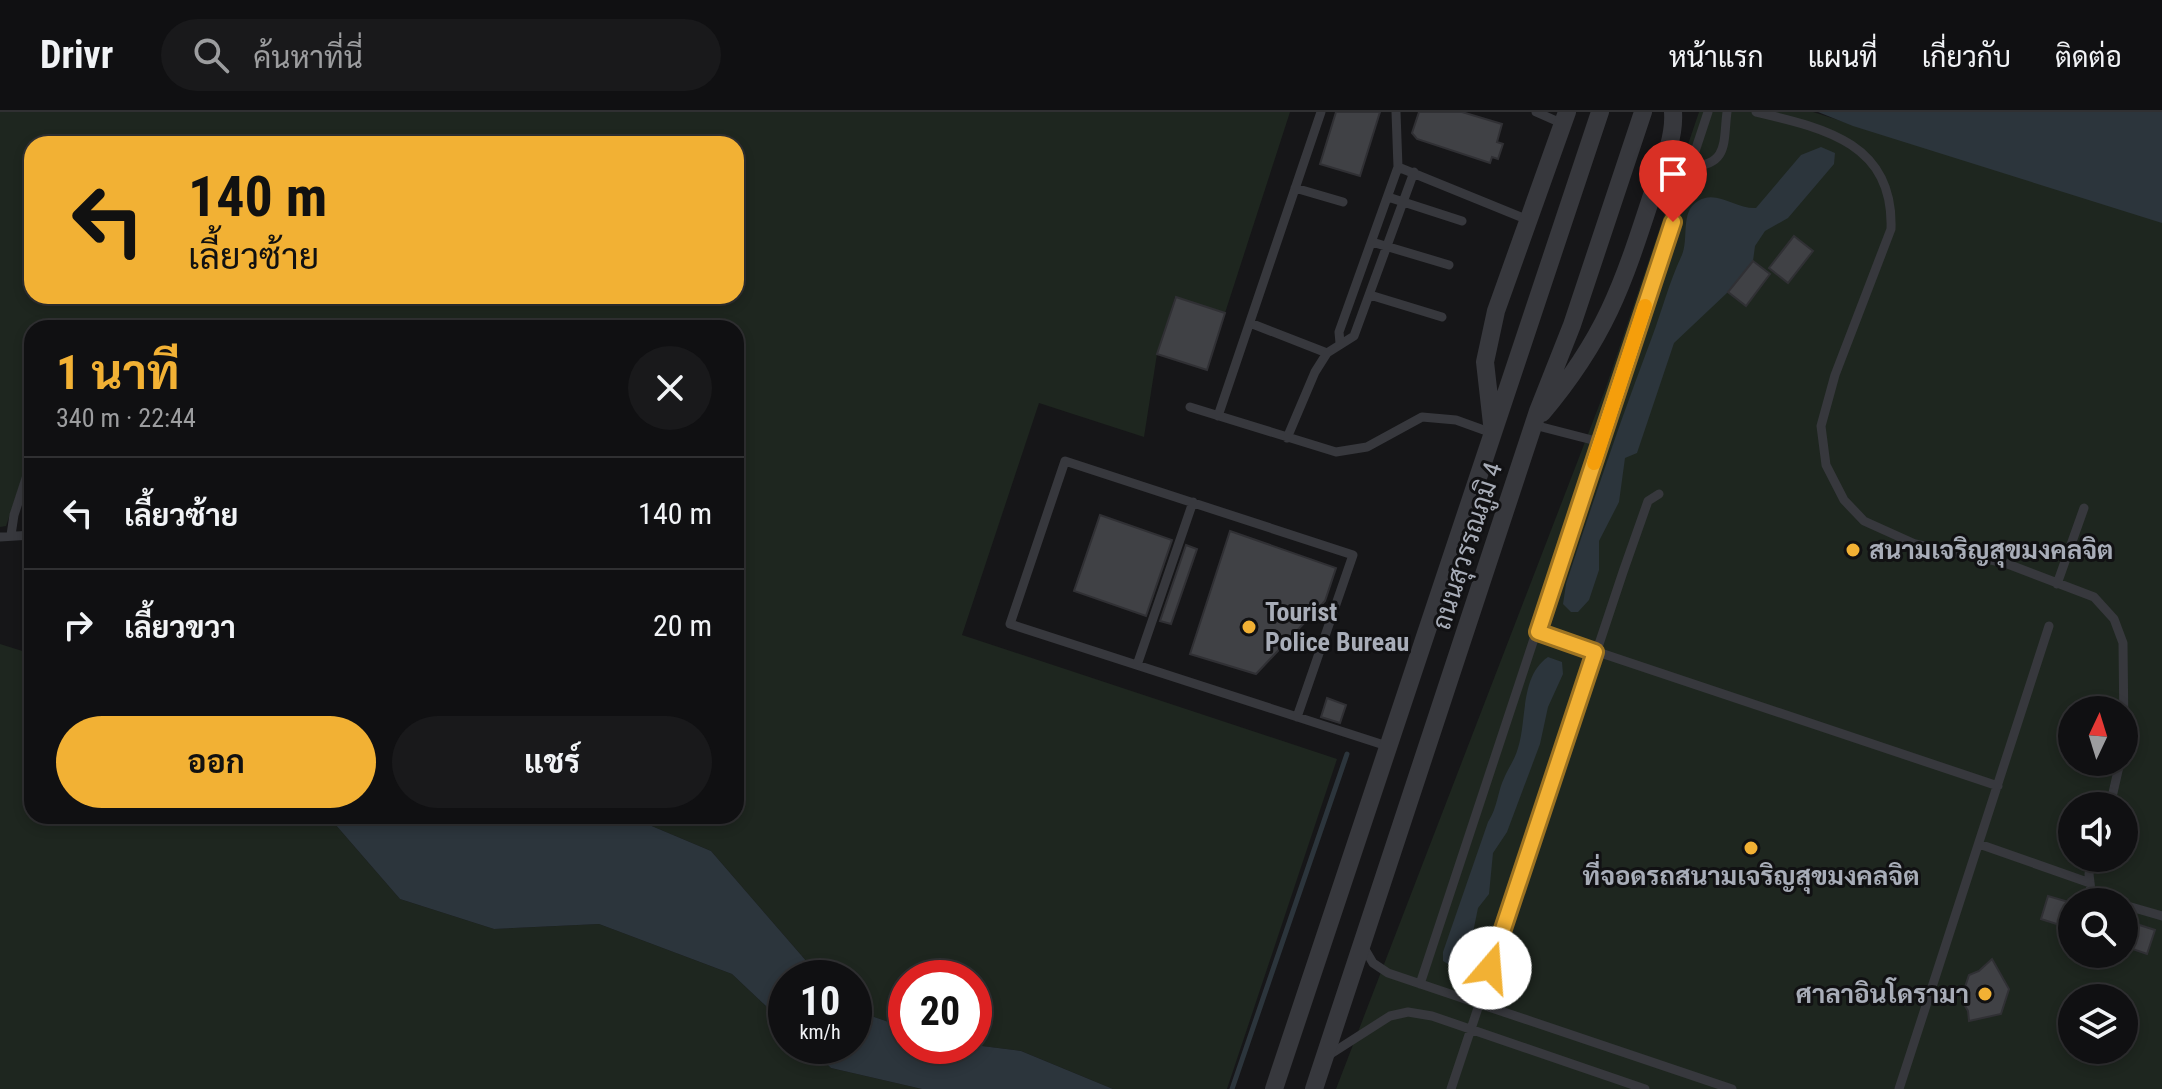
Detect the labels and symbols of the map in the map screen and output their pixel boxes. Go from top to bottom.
pin [1639,140,1707,222]
street label: ถนนสุวรรณภูมิ 4 [1426,458,1511,634]
place label: สนามเจริญสุขมงคลจิต [1869,535,2113,568]
marker: สนามเจริญสุขมงคลจิต [1844,541,1862,559]
place label: Tourist Police Bureau [1265,597,1409,657]
marker: Tourist Police Bureau [1240,618,1258,636]
north arrow [2058,696,2138,776]
marker: ที่จอดรถสนามเจริญสุขมงคลจิต [1742,839,1760,857]
place label: ที่จอดรถสนามเจริญสุขมงคลจิต [1583,853,1920,894]
position arrow [1448,926,1532,1010]
speed limit sign: 20 [888,960,992,1064]
place label: ศาลาอินโดรามา [1796,977,1969,1009]
marker: ศาลาอินโดรามา [1976,985,1994,1003]

